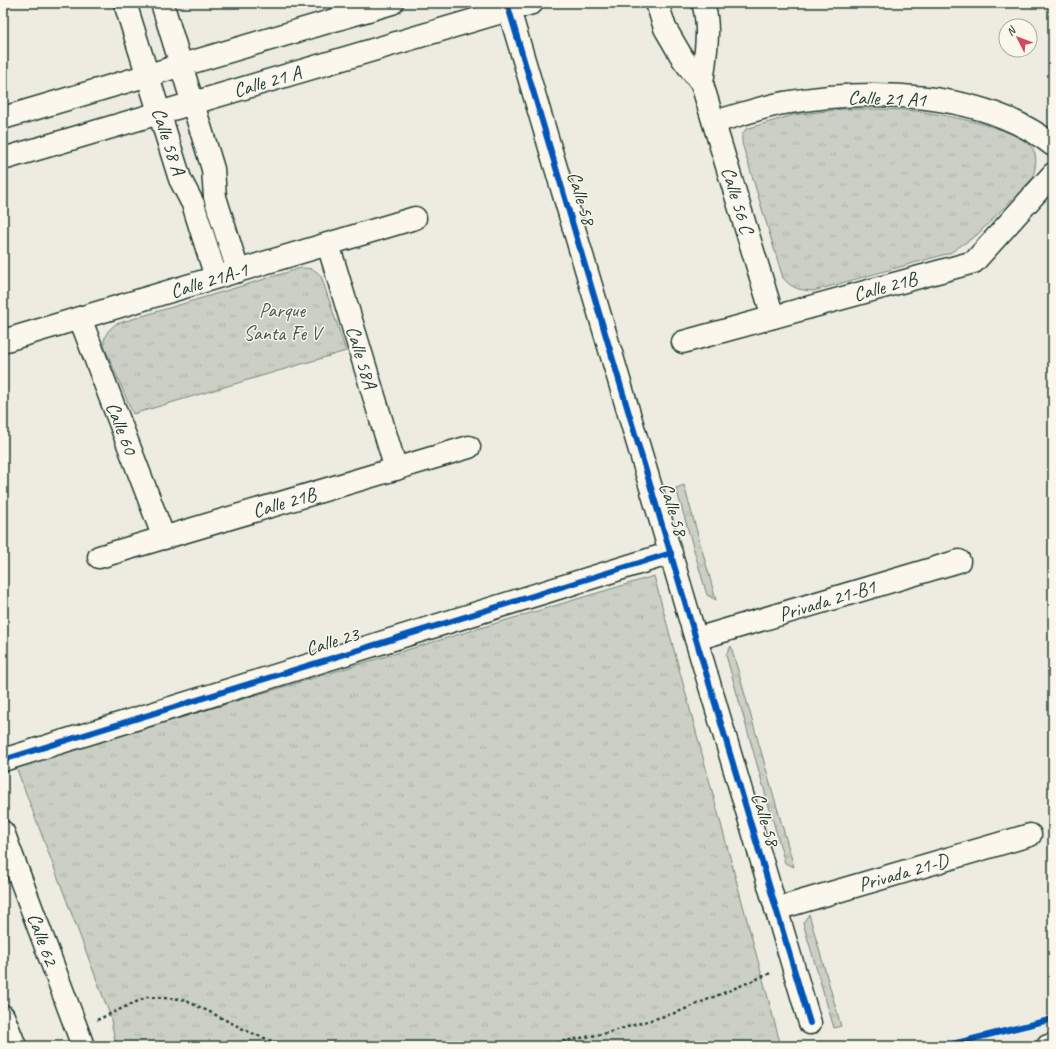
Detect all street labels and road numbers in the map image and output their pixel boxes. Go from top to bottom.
street label: Calle 21 A [230,60,305,103]
street label: Calle 21 A1 [847,85,927,112]
street label: Calle 58 A [146,104,191,179]
street label: Calle 56 C [716,164,760,239]
street label: Calle 58 [562,169,602,230]
street label: Calle 21A-1 [167,257,252,304]
street label: Calle 21B [851,266,921,307]
street label: Calle 58A [340,323,383,392]
street label: Calle 60 [100,398,144,460]
street label: Calle 58 [654,480,694,541]
street label: Calle 21B [250,481,320,523]
street label: Privada 21-B1 [776,574,879,627]
street label: Calle 23 [303,621,364,661]
street label: Calle 58 [746,790,786,851]
street label: Privada 21-D [855,847,952,897]
street label: Calle 62 [22,909,64,971]

